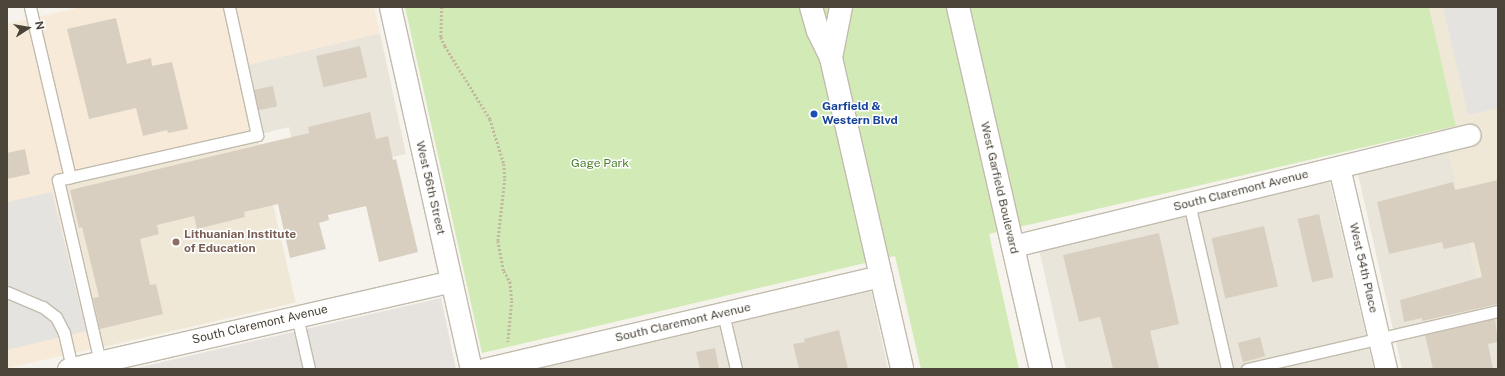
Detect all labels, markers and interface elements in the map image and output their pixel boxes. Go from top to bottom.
north arrow [8,8,48,48]
text: N [33,20,47,31]
place label: Garfield & Western Blvd [822,100,898,128]
marker: Garfield & Western Blvd [809,109,819,119]
street label: West Garfield Boulevard [977,120,1021,256]
street label: West 56th Street [412,140,448,236]
park label: Gage Park [571,157,629,171]
street label: South Claremont Avenue [1172,167,1310,215]
street label: West 54th Place [1346,222,1380,314]
place label: Lithuanian Institute of Education [184,228,296,256]
marker: Lithuanian Institute of Education [171,237,181,247]
street label: South Claremont Avenue [614,300,752,346]
street label: South Claremont Avenue [191,302,329,348]

